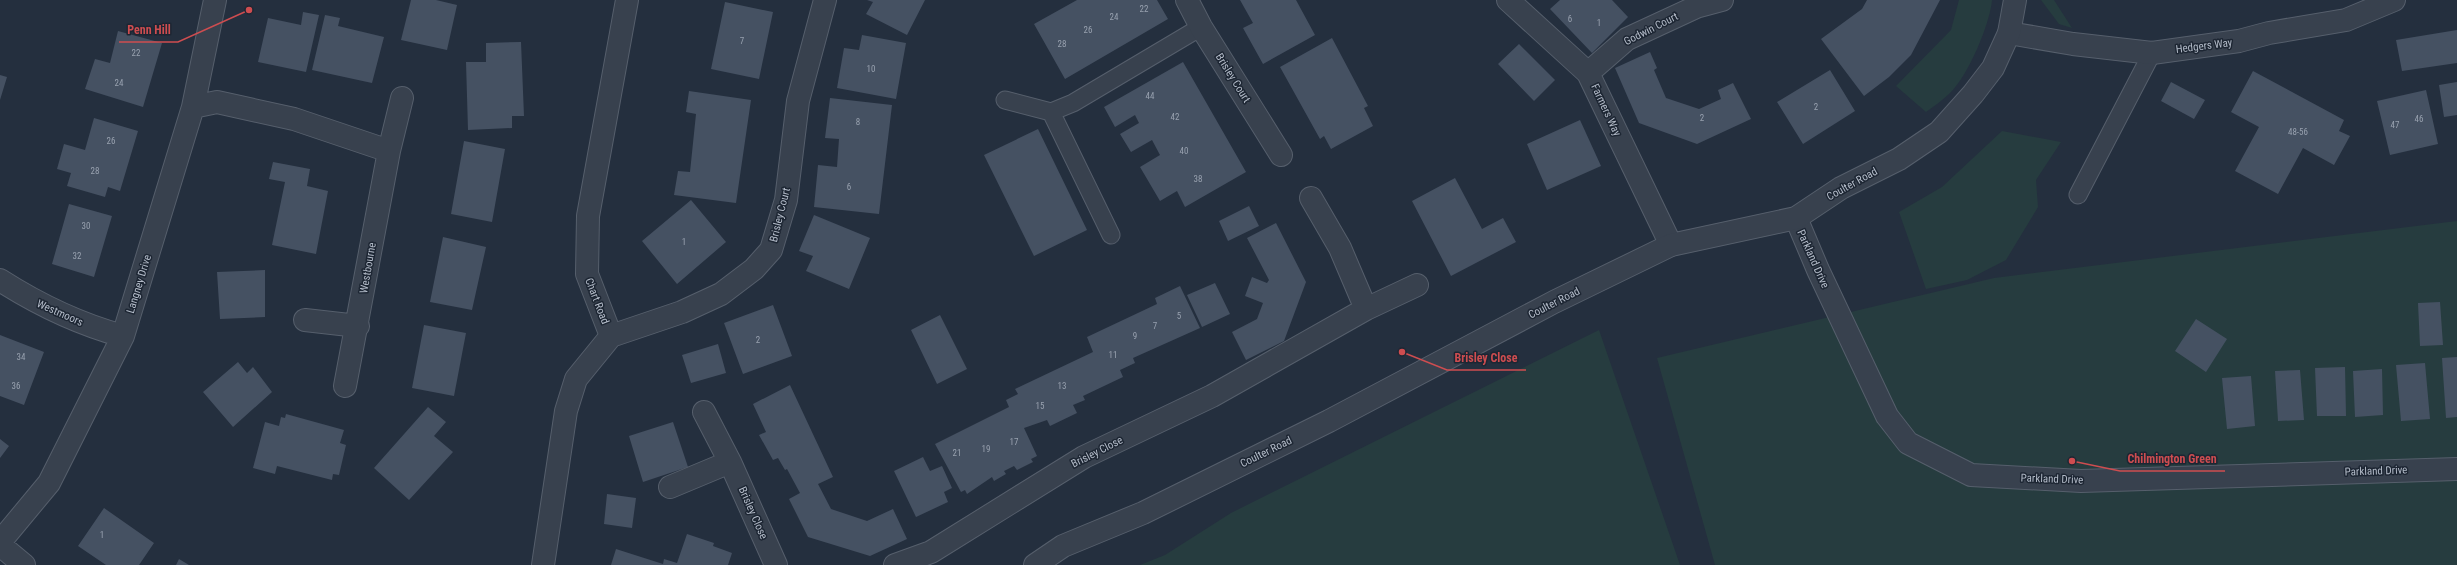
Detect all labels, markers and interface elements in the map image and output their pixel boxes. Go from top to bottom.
house number: 22 [1140,4,1149,14]
street label: Godwin Court [1622,10,1680,48]
house number: 24 [1110,12,1119,22]
house number: 6 [1568,14,1572,24]
callout: Penn Hill [119,18,178,42]
house number: 1 [1597,18,1601,28]
text: Penn Hill [127,23,171,37]
house number: 26 [1084,25,1092,35]
house number: 7 [740,36,745,46]
street label: Hedgers Way [2175,36,2233,56]
house number: 28 [1058,39,1066,49]
house number: 22 [132,48,141,58]
street label: Brisley Court [1213,51,1253,105]
house number: 10 [867,64,875,74]
house number: 24 [115,78,124,88]
street label: Farmers Way [1588,82,1624,139]
house number: 44 [1146,91,1155,101]
house number: 2 [1814,102,1819,112]
house number: 42 [1171,112,1180,122]
house number: 2 [1700,113,1705,123]
house number: 46 [2415,114,2423,124]
house number: 8 [856,117,860,127]
house number: 47 [2391,120,2400,130]
house number: 48-56 [2288,127,2308,137]
house number: 26 [107,136,115,146]
house number: 40 [1180,146,1188,156]
street label: Coulter Road [1824,165,1880,203]
house number: 28 [91,166,99,176]
house number: 38 [1194,174,1202,184]
house number: 6 [847,182,851,192]
street label: Brisley Court [767,186,793,244]
house number: 30 [82,221,90,231]
street label: Parkland Drive [1794,228,1832,290]
house number: 1 [682,237,686,247]
street label: Westbourne [357,241,379,295]
house number: 32 [73,251,82,261]
street label: Langney Drive [124,253,154,315]
street label: Chart Road [582,276,612,326]
street label: Coulter Road [1526,285,1582,321]
street label: Westmoors [35,297,85,329]
house number: 5 [1177,311,1182,321]
house number: 7 [1153,321,1158,331]
house number: 9 [1133,331,1137,341]
house number: 2 [756,335,761,345]
callout: Brisley Close [1447,346,1526,370]
house number: 11 [1109,350,1117,360]
text: Brisley Close [1455,351,1518,365]
house number: 34 [17,352,26,362]
house number: 36 [12,381,20,391]
house number: 13 [1058,381,1066,391]
house number: 15 [1036,401,1045,411]
street label: Brisley Close [1069,433,1125,471]
street label: Coulter Road [1238,434,1294,470]
house number: 17 [1010,437,1019,447]
house number: 19 [982,444,990,454]
callout: Chilmington Green [2120,447,2225,471]
house number: 21 [953,448,961,458]
text: Chilmington Green [2127,452,2217,466]
street label: Parkland Drive [2344,463,2408,479]
street label: Parkland Drive [2020,471,2084,487]
street label: Brisley Close [736,485,770,541]
house number: 1 [100,530,104,540]

